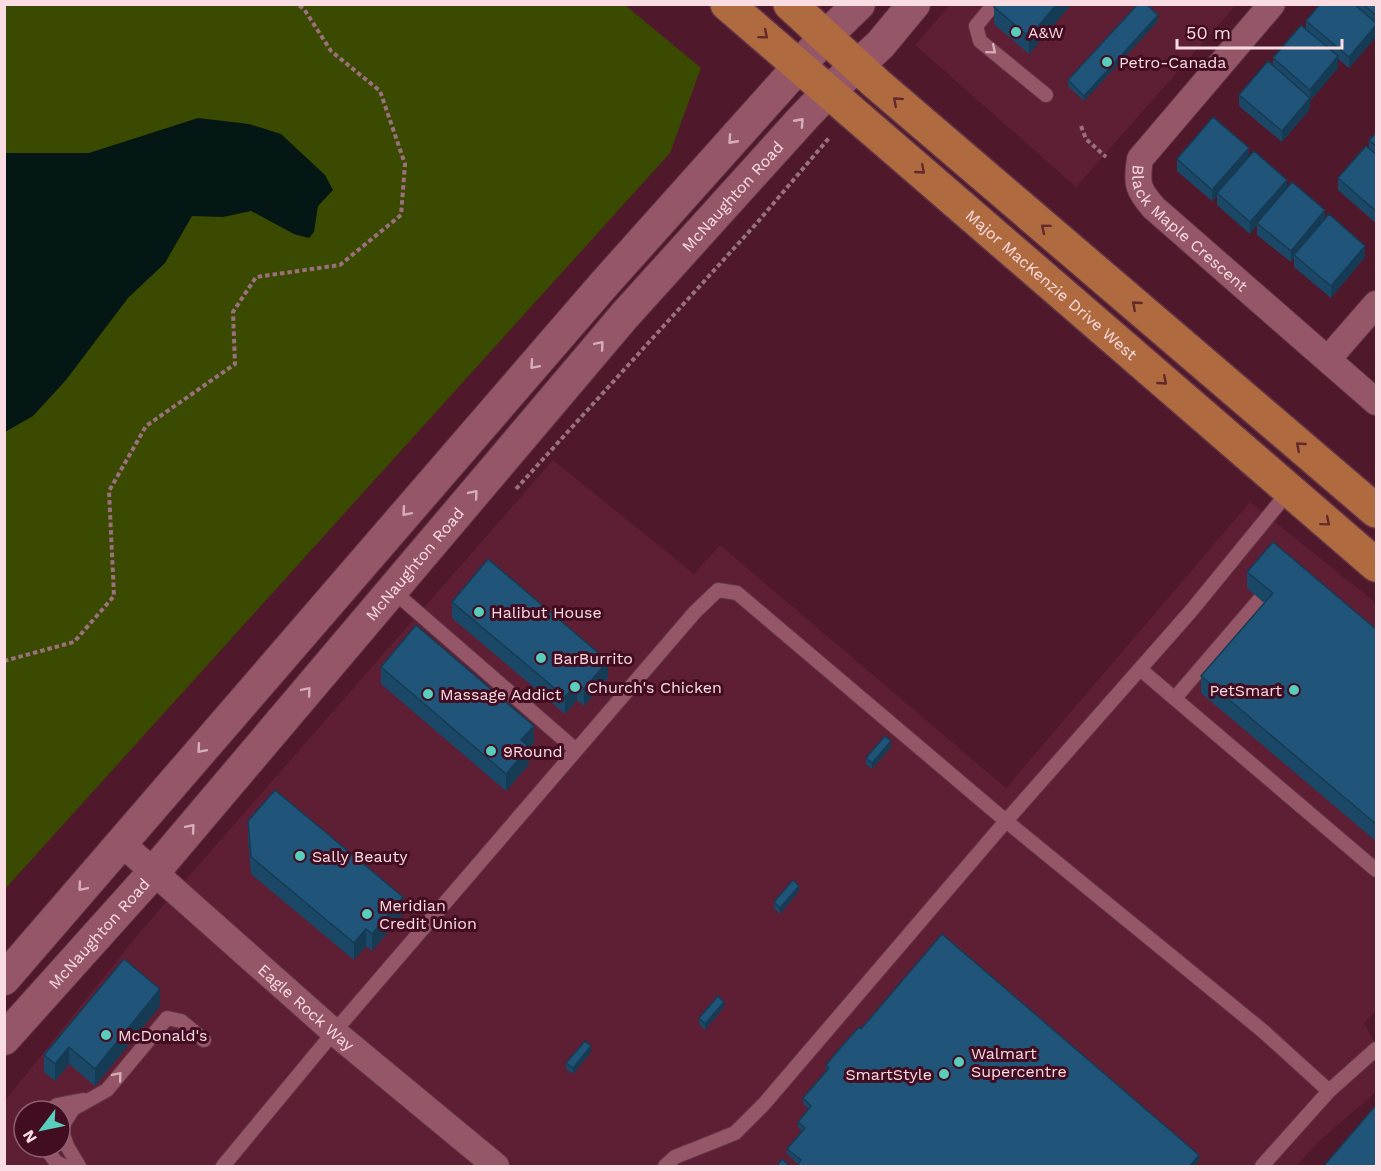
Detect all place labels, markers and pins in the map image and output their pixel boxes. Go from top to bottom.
place label: A&W [1028,23,1064,42]
marker: A&W [1009,25,1023,39]
place label: Petro-Canada [1119,53,1226,72]
marker: Petro-Canada [1100,55,1114,69]
place label: Halibut House [491,603,602,622]
marker: Halibut House [472,605,486,619]
place label: BarBurrito [553,649,633,668]
marker: BarBurrito [534,651,548,665]
place label: Church's Chicken [587,678,722,697]
marker: Church's Chicken [568,680,582,694]
place label: PetSmart [1209,681,1282,700]
marker: PetSmart [1287,683,1301,697]
place label: Massage Addict [440,685,562,704]
marker: Massage Addict [421,687,435,701]
place label: 9Round [503,742,563,761]
marker: 9Round [484,744,498,758]
place label: Sally Beauty [312,847,408,866]
marker: Sally Beauty [293,849,307,863]
place label: Meridian Credit Union [379,896,477,933]
marker: Meridian Credit Union [360,907,374,921]
place label: McDonald's [118,1026,208,1045]
marker: McDonald's [99,1028,113,1042]
place label: Walmart Supercentre [971,1044,1067,1081]
marker: Walmart Supercentre [952,1055,966,1069]
place label: SmartStyle [845,1065,932,1084]
marker: SmartStyle [937,1067,951,1081]

